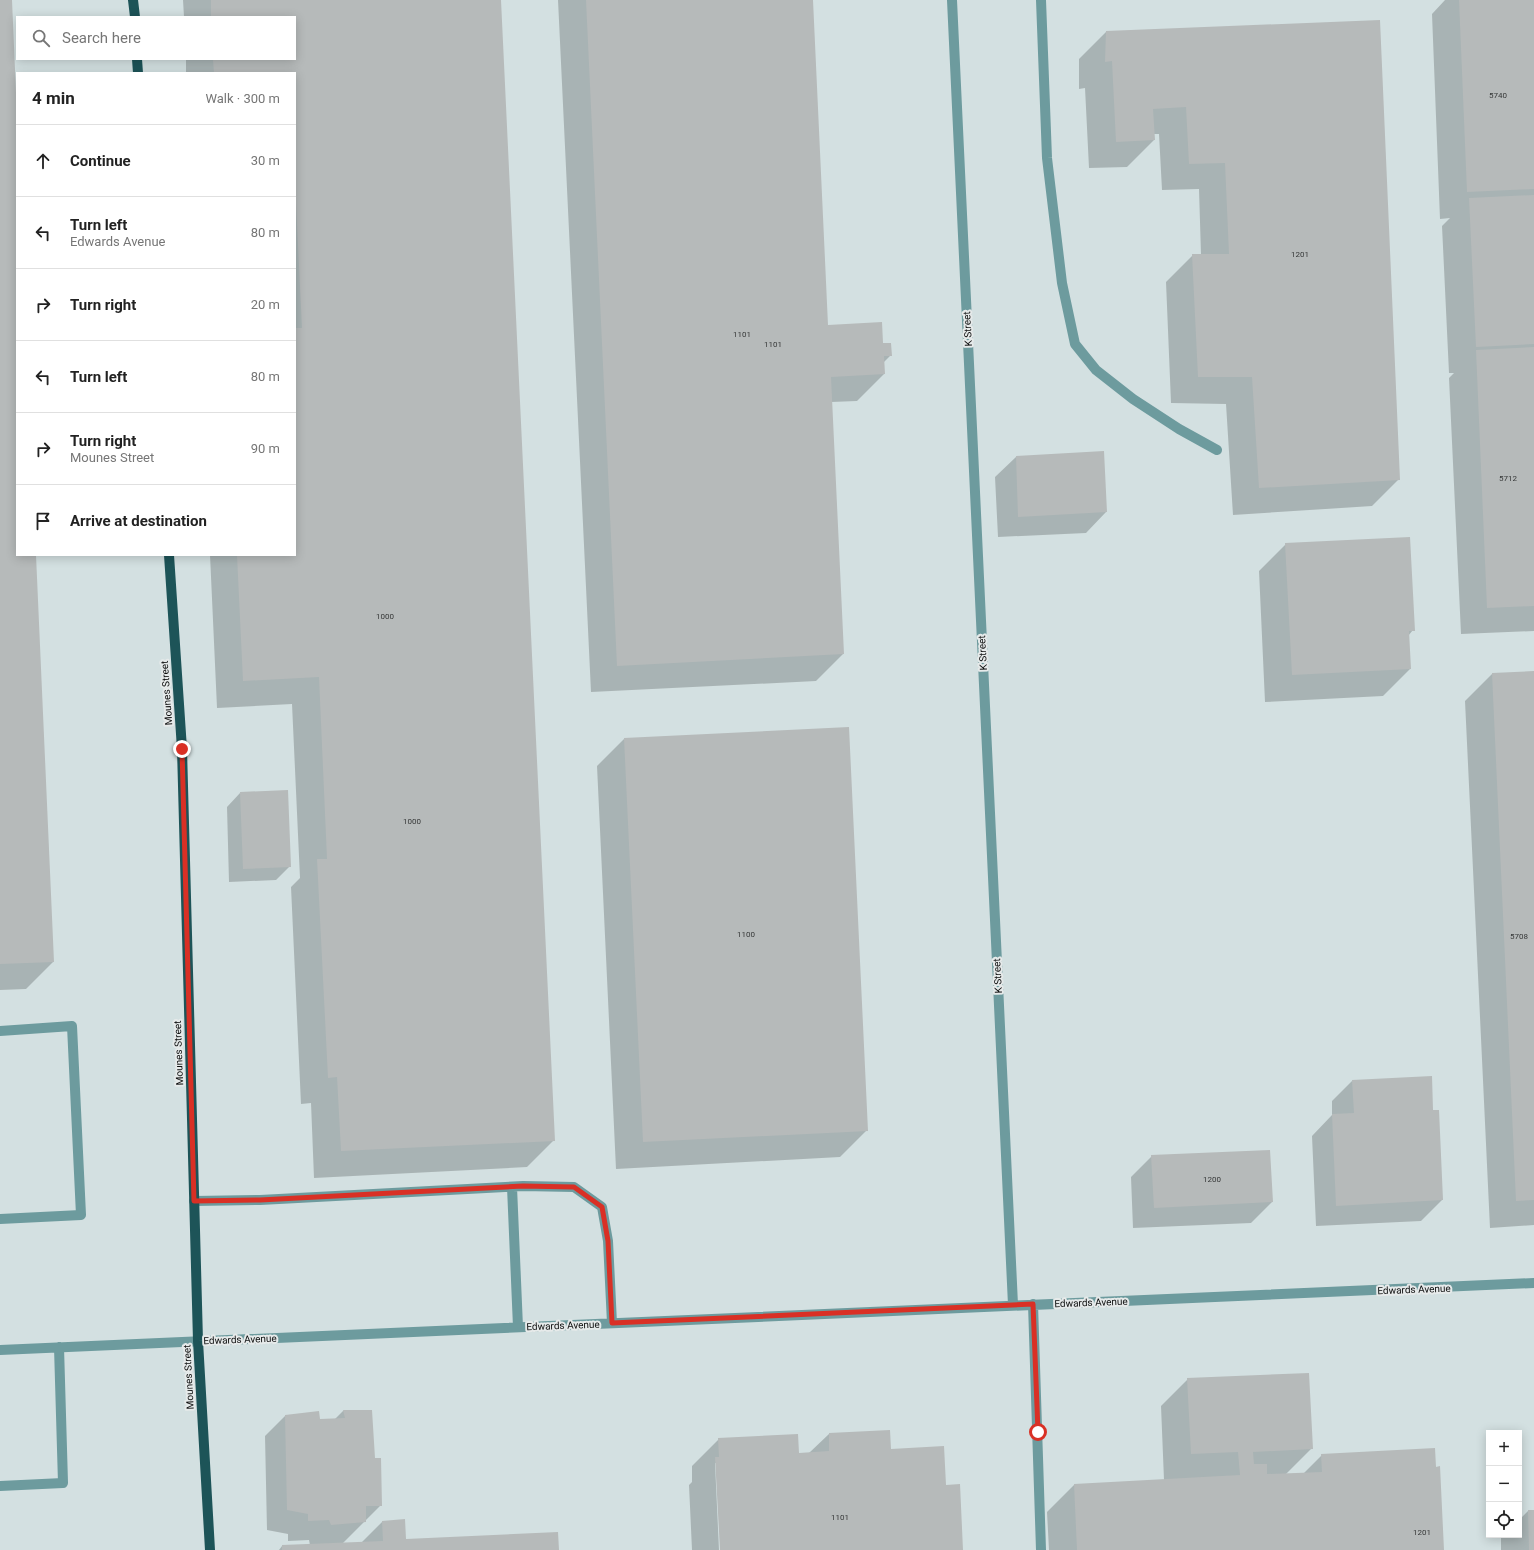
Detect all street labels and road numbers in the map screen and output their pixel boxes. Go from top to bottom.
street label: K Street [961,311,974,347]
street label: K Street [976,635,989,671]
street label: Mounes Street [159,660,174,726]
street label: K Street [991,958,1004,994]
street label: Mounes Street [172,1020,185,1086]
street label: Edwards Avenue [1377,1283,1451,1296]
street label: Edwards Avenue [1054,1296,1128,1309]
street label: Edwards Avenue [526,1319,600,1332]
street label: Edwards Avenue [203,1333,277,1346]
street label: Mounes Street [181,1344,196,1410]

